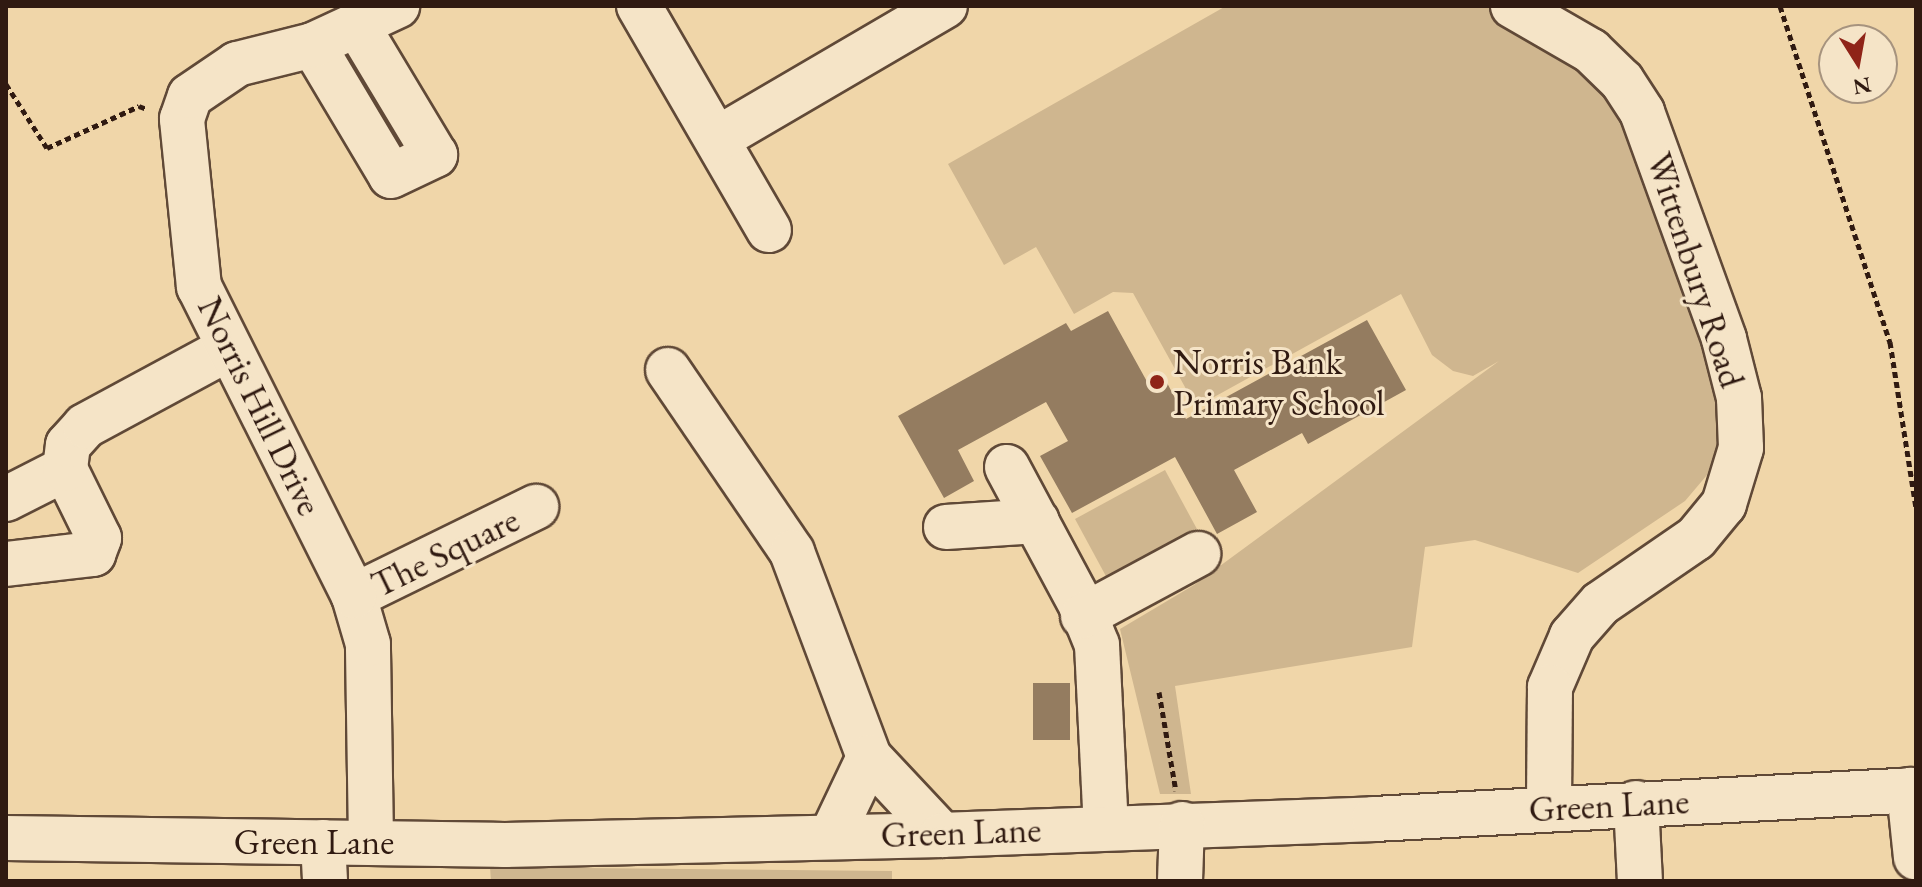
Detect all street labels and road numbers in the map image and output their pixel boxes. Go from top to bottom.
street label: Wittenbury Road [1638,147,1754,393]
street label: Norris Hill Drive [189,290,331,522]
street label: The Square [364,498,526,606]
street label: Green Lane [1528,779,1690,831]
street label: Green Lane [880,808,1042,856]
street label: Green Lane [234,820,394,864]

